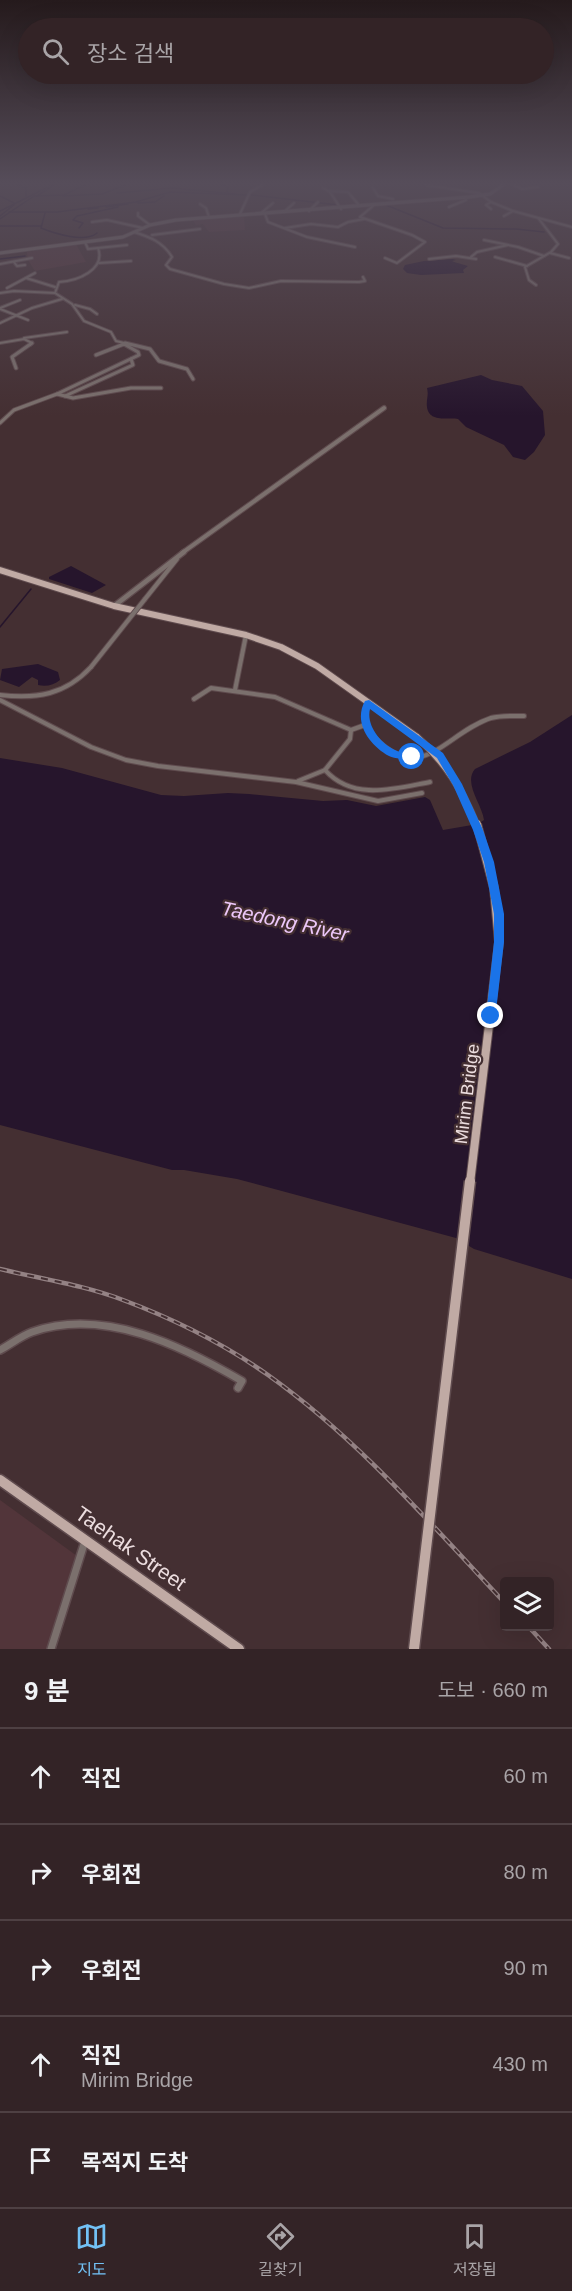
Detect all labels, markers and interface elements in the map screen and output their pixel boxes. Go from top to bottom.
search box [18,18,554,84]
icon: search [39,35,72,68]
text: 장소 검색 [87,41,174,66]
route start [398,743,424,769]
water label: Taedong River [219,897,352,945]
route end [477,1002,503,1028]
street label: Mirim Bridge [451,1043,483,1145]
street label: Taehak Street [71,1501,191,1595]
map controls [500,1577,554,1631]
button: layers [500,1577,554,1631]
text: 9 분 [24,1676,70,1706]
text: 도보 · 660 m [438,1679,548,1701]
icon: ahead [24,1760,57,1793]
text: 60 m [504,1765,548,1787]
text: 직진 [81,1766,121,1791]
icon: right [24,1856,57,1889]
text: 80 m [504,1861,548,1883]
text: 우회전 [81,1862,142,1887]
icon: right [24,1952,57,1985]
text: 90 m [504,1957,548,1979]
text: 우회전 [81,1958,142,1983]
text: 직진 [81,2043,121,2068]
icon: ahead [24,2048,57,2081]
text: 430 m [492,2053,548,2075]
text: Mirim Bridge [81,2069,193,2091]
icon: arrive [24,2144,57,2177]
text: 목적지 도착 [81,2150,188,2175]
tab: 지도 [75,2220,108,2280]
tab: 길찾기 [258,2220,303,2280]
tab: 저장됨 [453,2220,497,2280]

